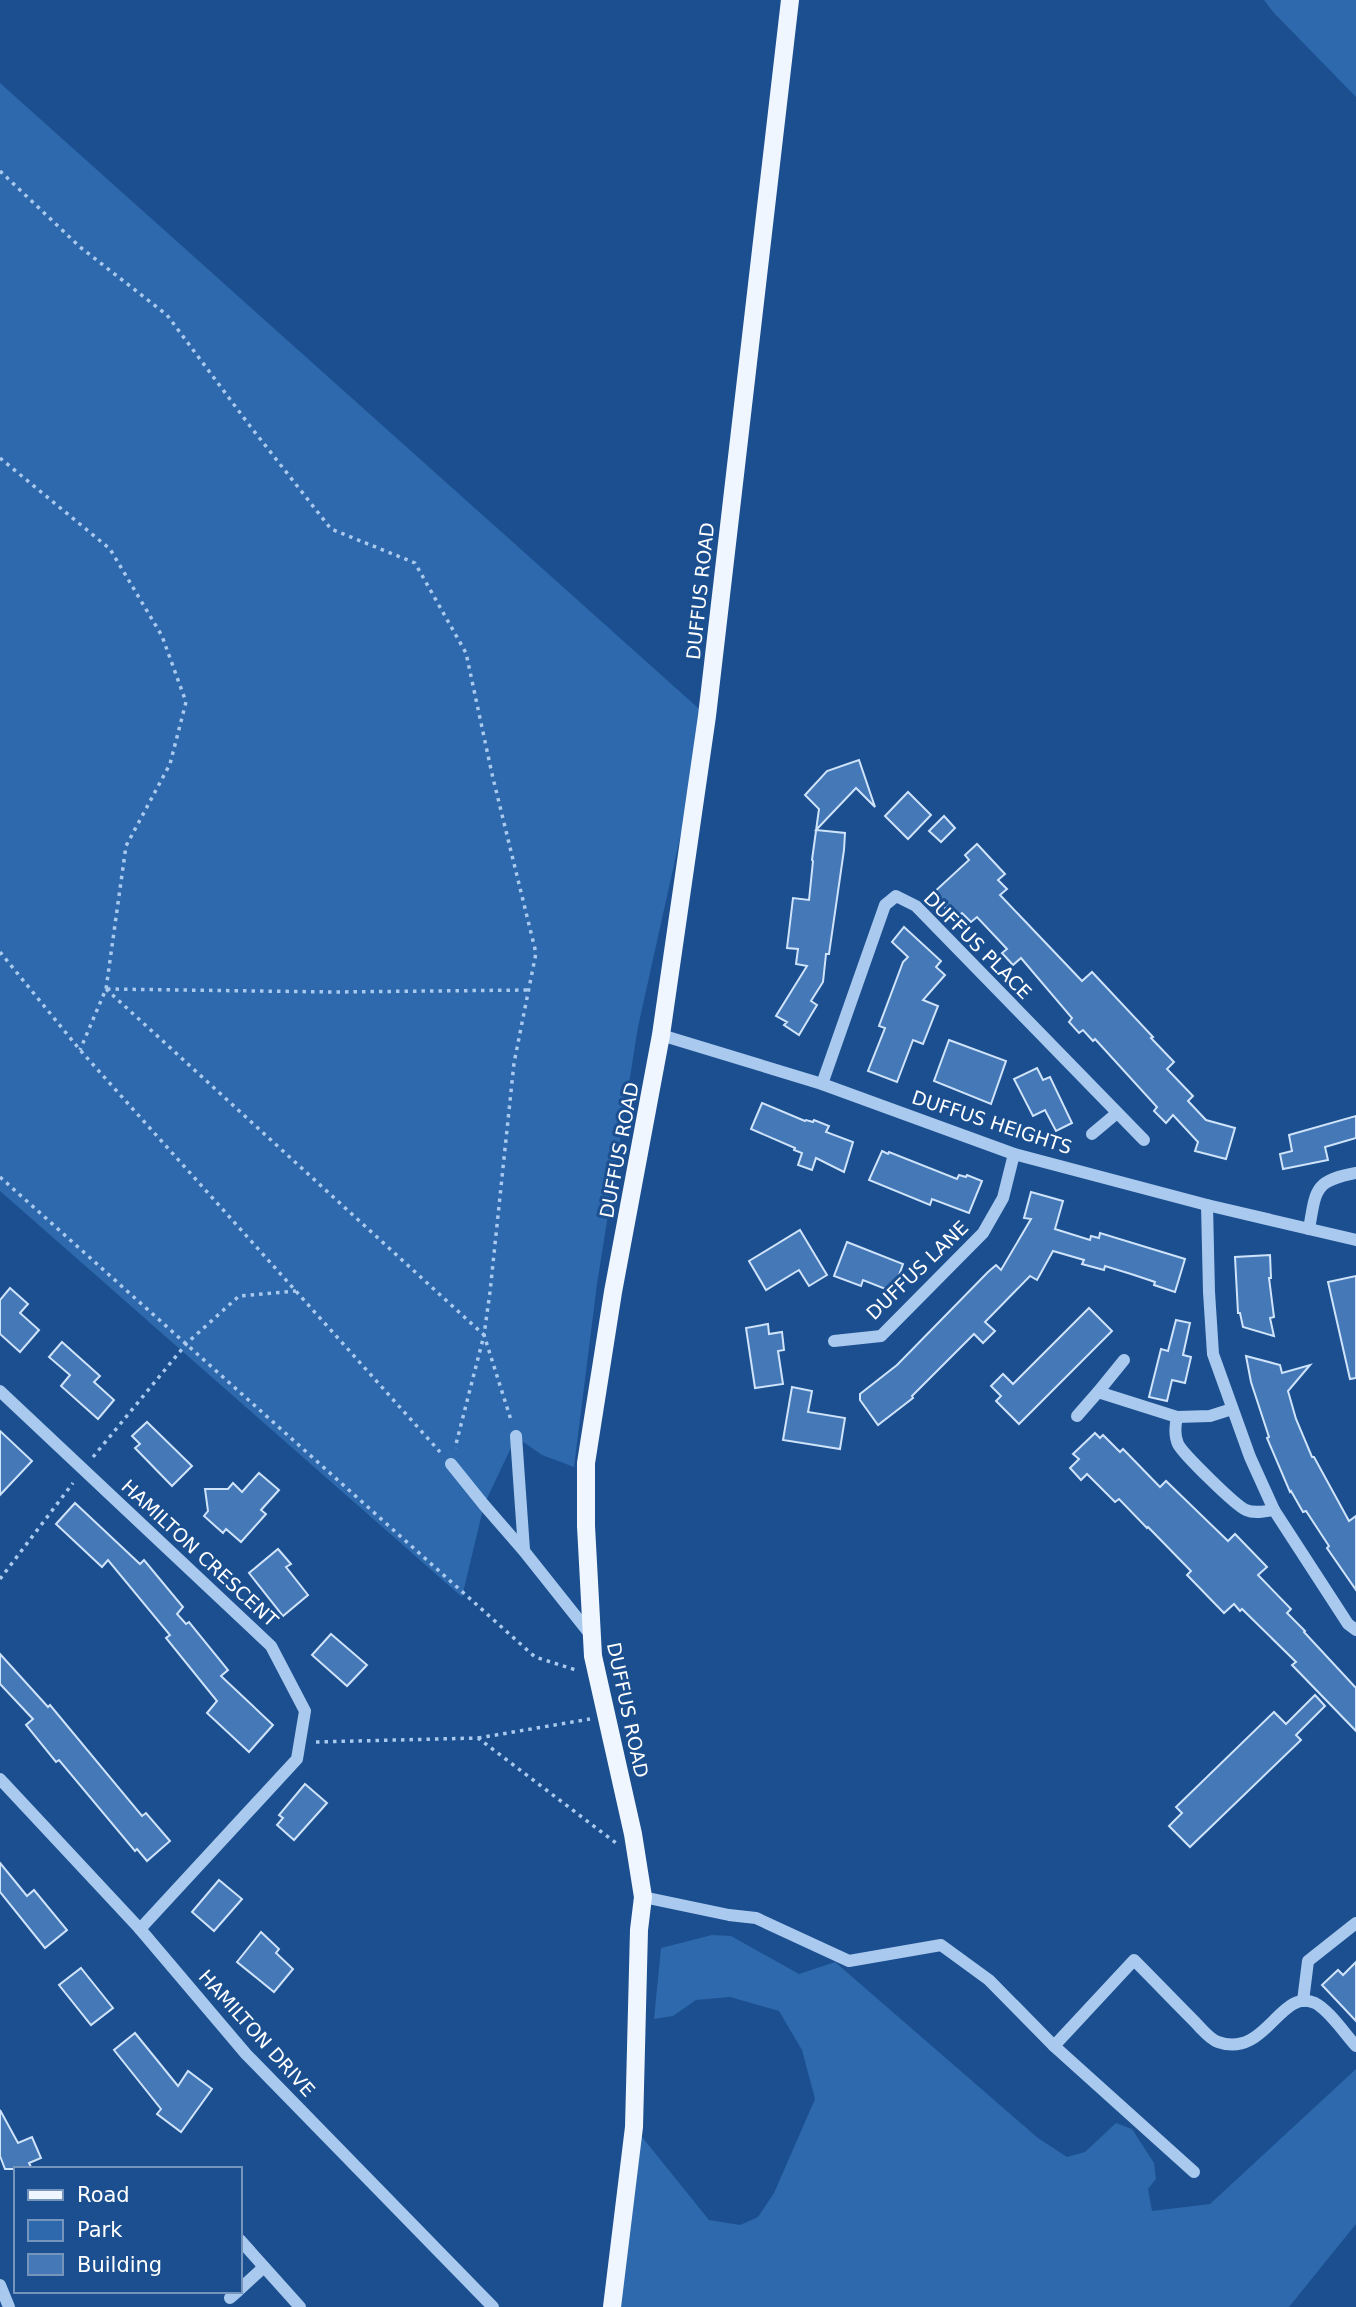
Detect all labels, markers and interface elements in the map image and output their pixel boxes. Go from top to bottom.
street label: DUFFUS ROAD [682,521,718,661]
street label: DUFFUS PLACE [920,887,1036,1003]
street label: DUFFUS ROAD [595,1080,643,1220]
street label: DUFFUS HEIGHTS [909,1086,1075,1158]
street label: DUFFUS LANE [862,1216,972,1324]
street label: HAMILTON CRESCENT [117,1475,283,1631]
street label: DUFFUS ROAD [603,1640,653,1780]
street label: HAMILTON DRIVE [194,1965,320,2101]
legend [14,2167,242,2293]
text: Road [77,2183,130,2207]
text: Park [77,2218,123,2242]
text: Building [77,2253,162,2277]

